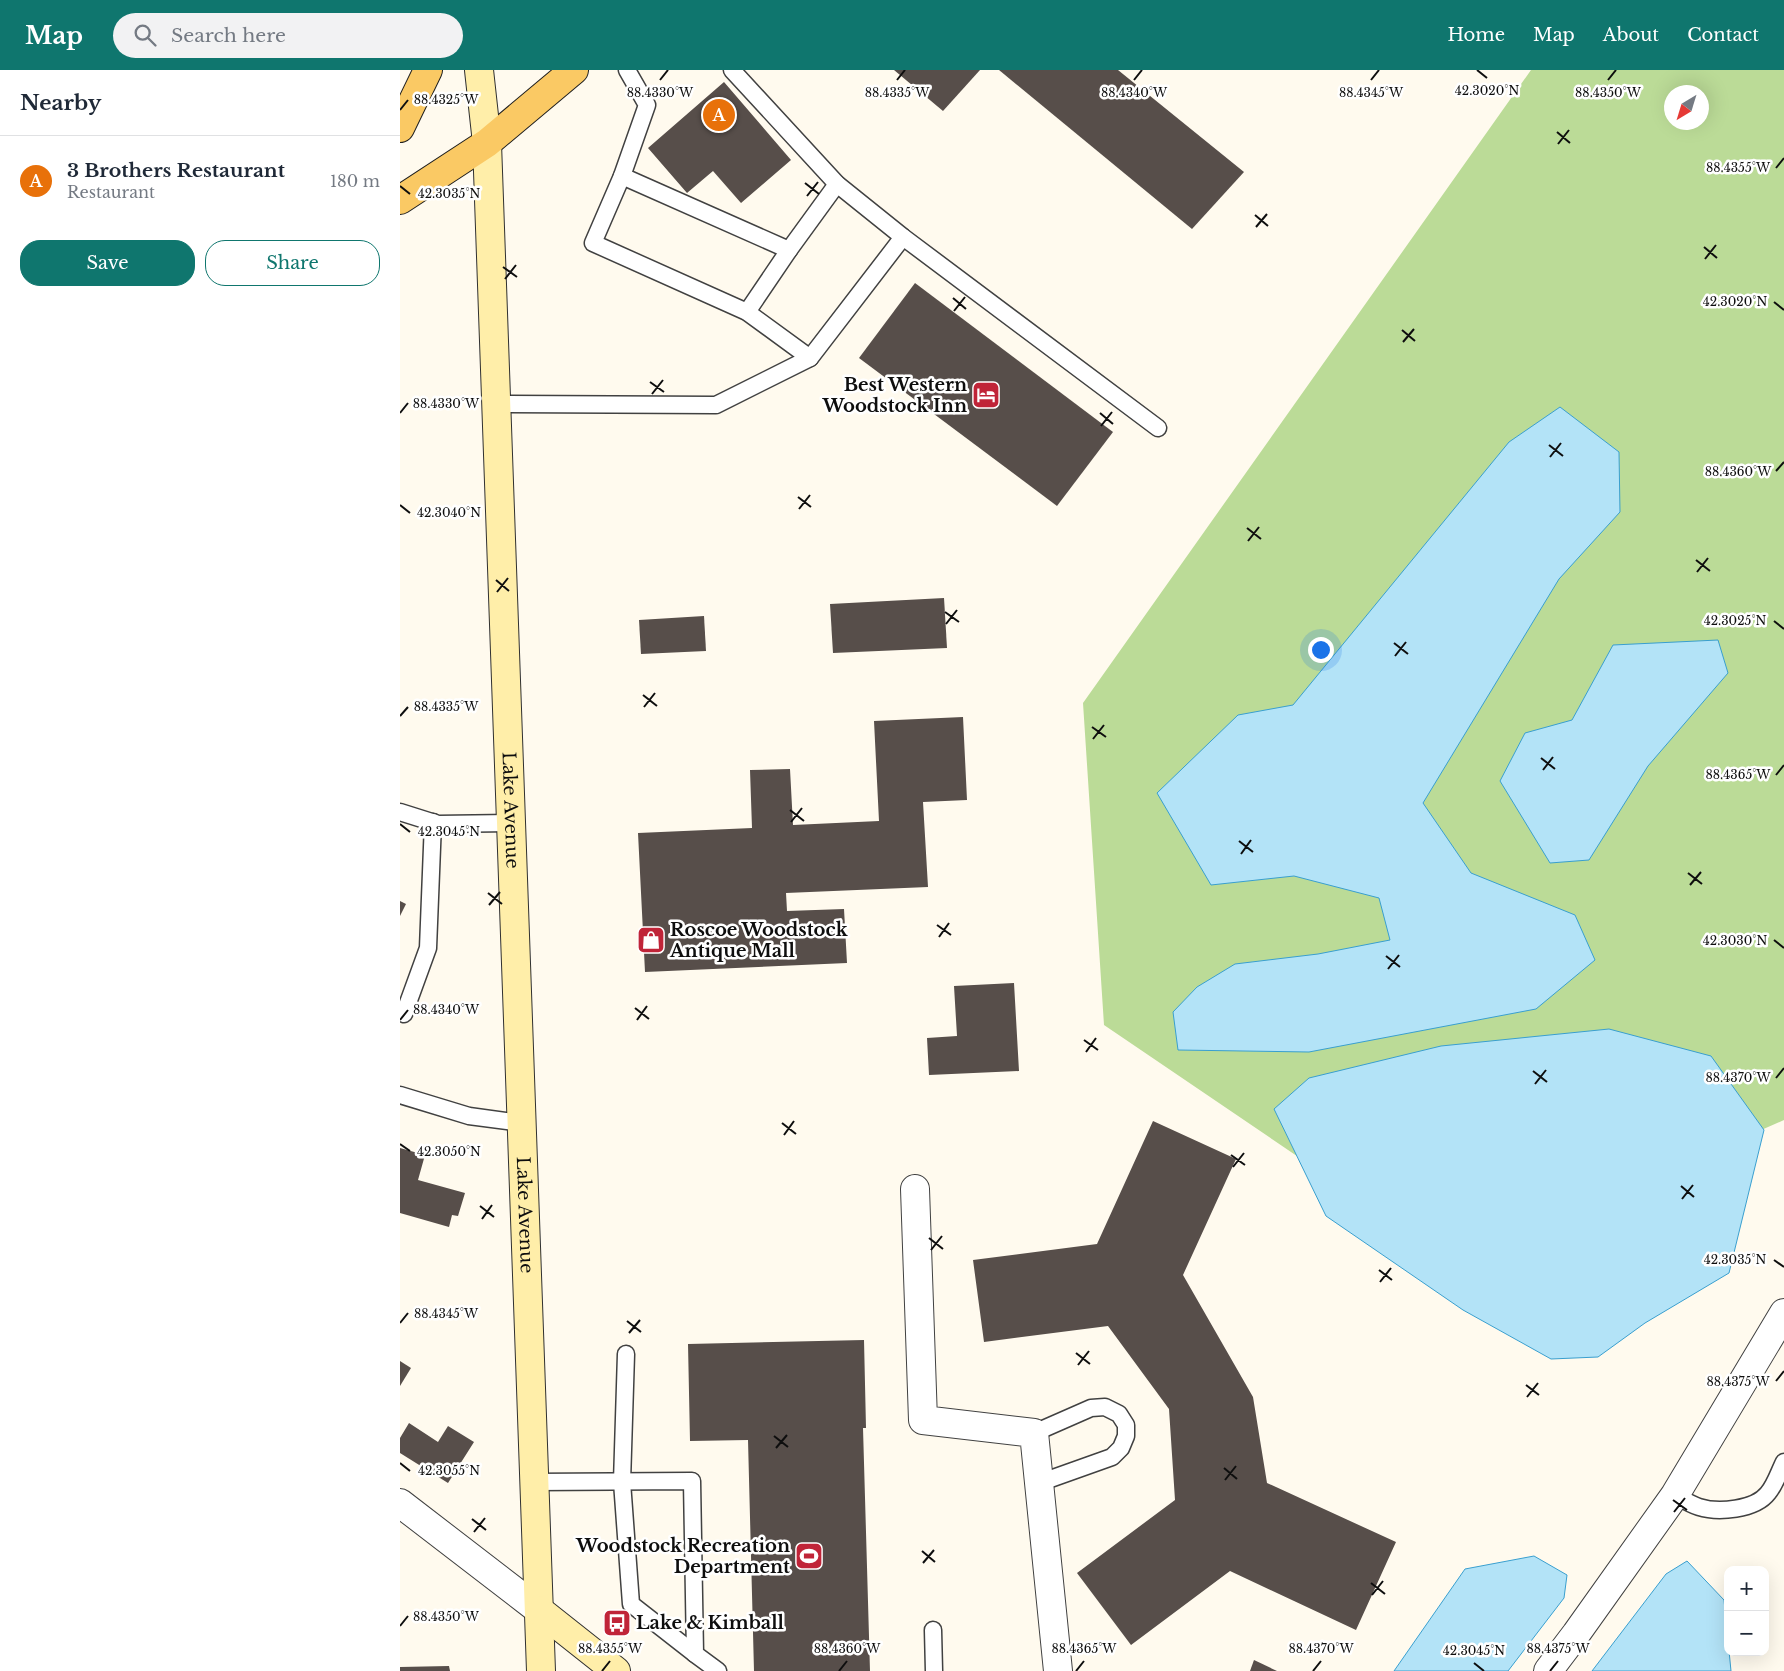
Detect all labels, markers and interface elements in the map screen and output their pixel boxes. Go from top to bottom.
search box [113,13,463,58]
text: Map [25,21,83,50]
icon: search [131,21,159,49]
text: Search here [171,24,286,47]
text: Home [1447,24,1505,46]
text: Map [1533,24,1575,46]
text: About [1603,24,1659,46]
text: Contact [1687,24,1759,46]
text: 42.3020°N [1455,83,1519,98]
text: 88.4330°W [627,85,694,100]
text: 88.4335°W [865,85,930,100]
text: 88.4340°W [1101,85,1168,100]
text: 88.4345°W [1339,85,1404,100]
text: 88.4350°W [1575,85,1642,100]
north arrow [1664,85,1709,130]
text: Nearby [20,90,101,116]
text: 88.4325°W [414,92,479,107]
pin: A [703,96,735,134]
text: 3 Brothers Restaurant [67,159,285,182]
text: 88.4355°W [1706,160,1771,175]
text: A [30,171,42,191]
text: 180 m [330,171,380,191]
text: Restaurant [67,182,155,202]
text: 42.3035°N [418,186,481,201]
button: Save [20,240,195,286]
button: Share [205,240,380,286]
text: 42.3020°N [1703,294,1767,309]
place label: Best Western Woodstock Inn [821,374,967,417]
hotel icon: Best Western Woodstock Inn [971,380,1001,410]
text: 88.4330°W [413,396,480,411]
text: 88.4360°W [1705,464,1772,479]
text: 42.3040°N [417,505,481,520]
text: 42.3025°N [1704,613,1767,628]
your location [1308,637,1334,663]
text: 88.4335°W [414,699,479,714]
street label: Lake Avenue [498,751,524,869]
text: 88.4365°W [1706,767,1771,782]
text: 42.3045°N [418,824,480,839]
place label: Roscoe Woodstock Antique Mall [669,919,849,962]
shop icon: Roscoe Woodstock Antique Mall [636,925,666,955]
text: 42.3030°N [1703,933,1767,948]
text: 88.4340°W [413,1002,480,1017]
text: 88.4370°W [1706,1070,1771,1085]
text: 42.3050°N [417,1144,481,1159]
street label: Lake Avenue [512,1156,538,1274]
text: 42.3035°N [1704,1252,1767,1267]
text: 88.4345°W [414,1306,479,1321]
text: 88.4375°W [1706,1374,1770,1389]
text: 42.3055°N [418,1463,480,1478]
place label: Woodstock Recreation Department [575,1535,790,1578]
sports icon: Woodstock Recreation Department [794,1541,824,1571]
map controls [1724,1566,1769,1656]
button: + [1724,1566,1769,1611]
bus stop icon: Lake & Kimball [602,1608,632,1638]
text: 88.4350°W [413,1609,480,1624]
button: − [1724,1611,1769,1656]
place label: Lake & Kimball [636,1612,785,1634]
text: 88.4355°W [578,1641,643,1656]
text: 88.4360°W [814,1641,881,1656]
text: 88.4365°W [1052,1641,1117,1656]
text: 88.4370°W [1289,1641,1354,1656]
text: 88.4375°W [1526,1641,1590,1656]
text: 42.3045°N [1443,1643,1505,1658]

